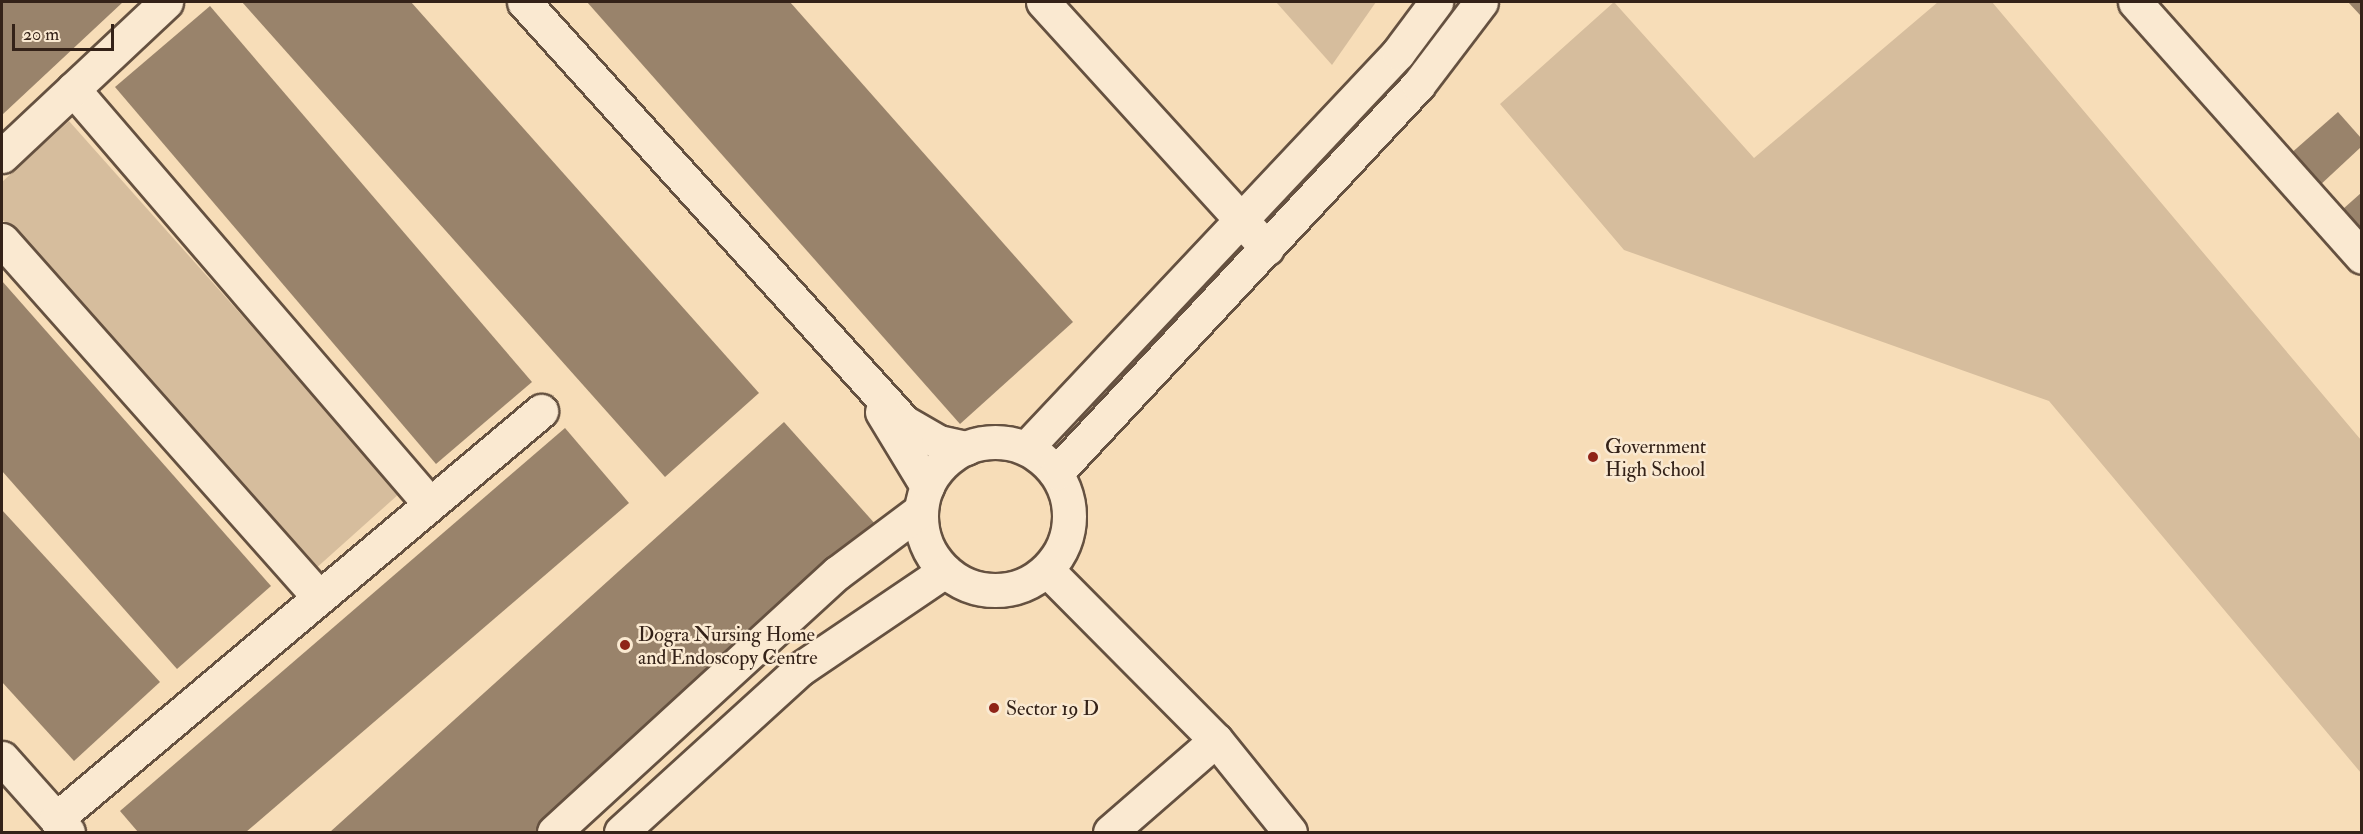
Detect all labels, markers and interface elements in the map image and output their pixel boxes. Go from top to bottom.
scale bar [15,12,117,50]
text: 20 m [23,23,59,46]
place label: Government High School [1605,434,1706,481]
marker: Government High School [1586,450,1600,464]
place label: Dogra Nursing Home and Endoscopy Centre [638,622,818,669]
marker: Dogra Nursing Home and Endoscopy Centre [616,636,634,654]
place label: Sector 19 D [1006,696,1099,720]
marker: Sector 19 D [987,701,1001,715]

